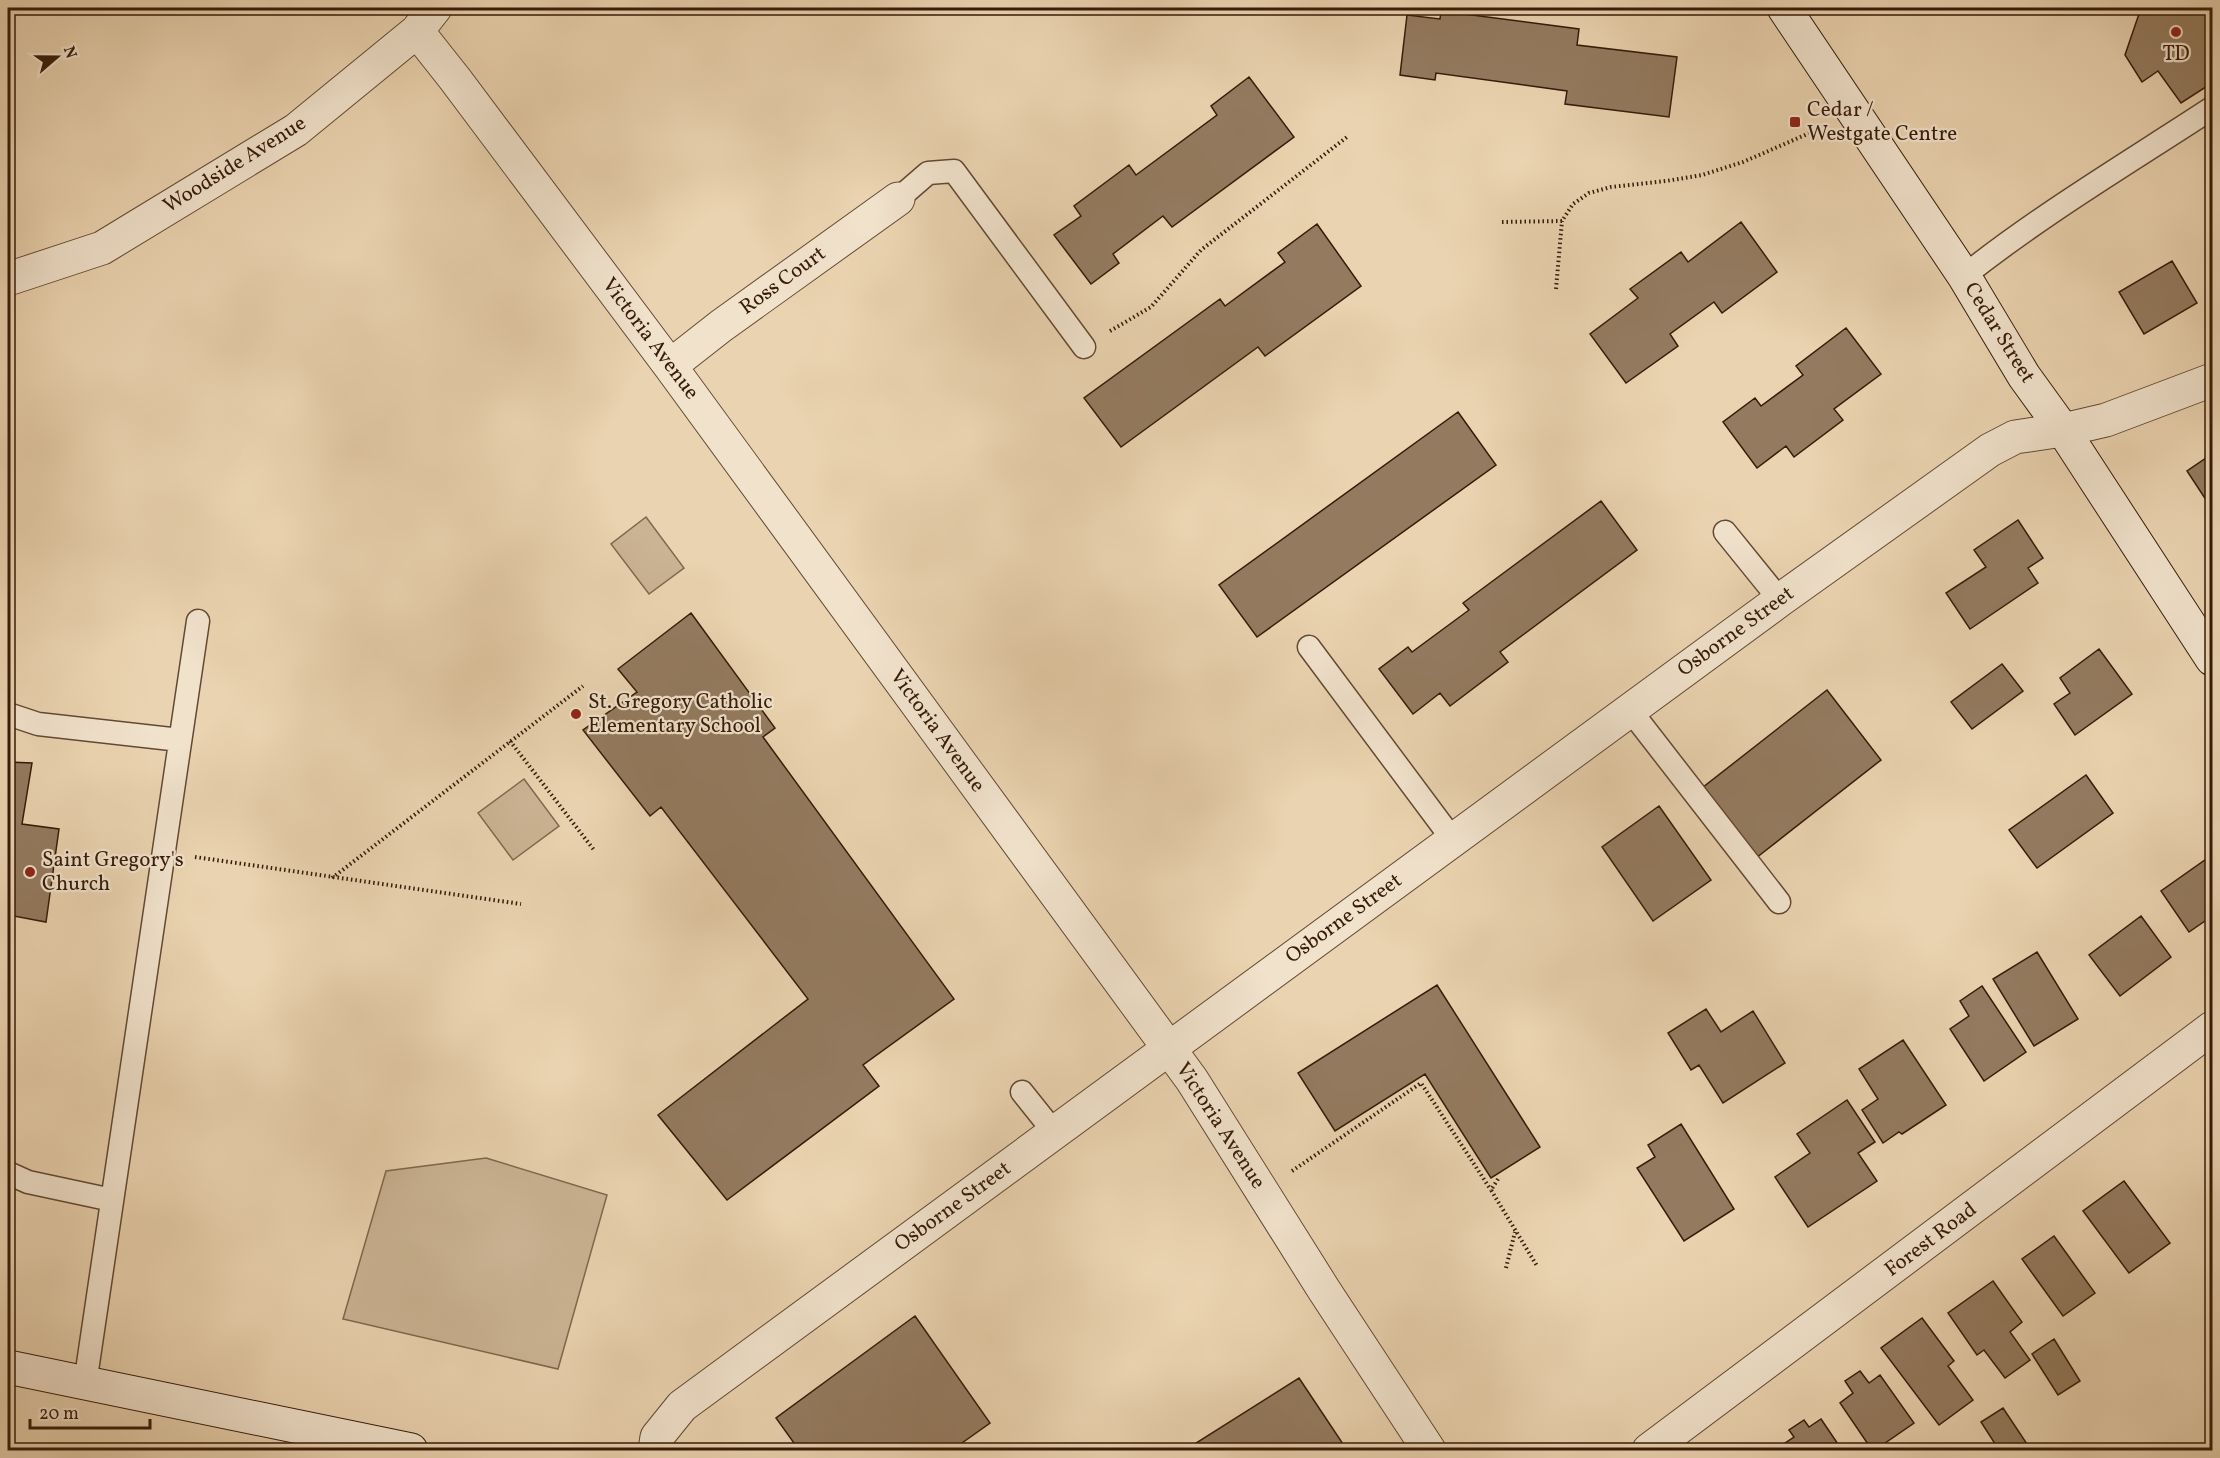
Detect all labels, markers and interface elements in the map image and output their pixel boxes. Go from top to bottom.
marker: TD [2169,25,2183,39]
north arrow [27,27,87,87]
place label: TD [2162,40,2190,69]
text: N [57,43,82,62]
place label: Cedar / Westgate Centre [1807,96,1957,149]
street label: Woodside Avenue [158,109,312,221]
marker: Cedar / Westgate Centre [1788,115,1802,129]
street label: Ross Court [734,240,832,322]
street label: Victoria Avenue [595,272,705,406]
street label: Cedar Street [1956,277,2042,389]
street label: Osborne Street [1672,580,1800,684]
street label: Victoria Avenue [882,663,992,799]
place label: St. Gregory Catholic Elementary School [588,688,773,741]
marker: St. Gregory Catholic Elementary School [569,707,583,721]
place label: Saint Gregory's Church [42,846,184,899]
marker: Saint Gregory's Church [23,865,37,879]
street label: Osborne Street [1280,867,1408,971]
street label: Victoria Avenue [1168,1057,1272,1195]
street label: Osborne Street [889,1155,1017,1259]
street label: Forest Road [1879,1196,1983,1284]
scale bar [30,1392,150,1430]
text: 20 m [39,1402,79,1427]

